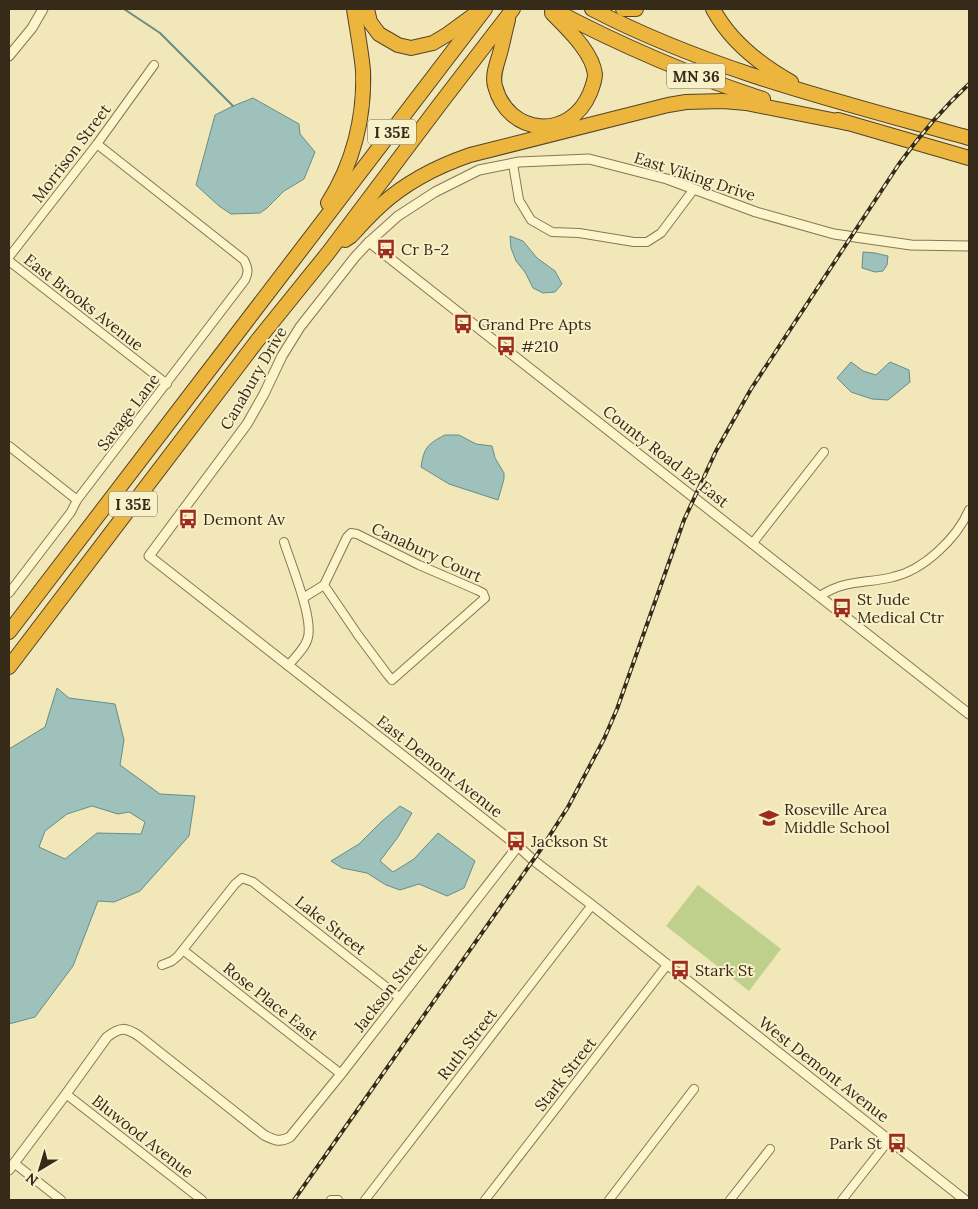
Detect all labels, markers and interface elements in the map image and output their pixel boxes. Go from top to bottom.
road number: MN 36 [667,64,725,88]
street label: Morrison Street [27,99,115,206]
road number: I 35E [368,120,416,144]
street label: East Viking Drive [632,147,759,205]
bus stop icon: Cr B-2 [375,238,397,260]
place label: Cr B-2 [401,239,449,259]
street label: East Brooks Avenue [20,249,148,355]
bus stop icon: Grand Pre Apts [452,313,474,335]
place label: Grand Pre Apts [478,314,591,334]
street label: Canabury Drive [215,322,291,433]
bus stop icon: #210 [495,335,517,357]
place label: #210 [521,336,559,356]
street label: Savage Lane [93,369,164,454]
street label: County Road B2 East [599,401,734,512]
road number: I 35E [109,492,157,516]
bus stop icon: Demont Av [177,508,199,530]
place label: Demont Av [203,509,286,529]
street label: Canabury Court [369,518,486,587]
place label: St Jude Medical Ctr [857,589,944,627]
bus stop icon: St Jude Medical Ctr [831,597,853,619]
street label: East Demont Avenue [373,711,507,822]
place label: Roseville Area Middle School [784,799,890,837]
school or university icon: Roseville Area Middle School [758,807,780,829]
bus stop icon: Jackson St [505,830,527,852]
place label: Jackson St [530,831,609,851]
street label: Lake Street [292,891,371,959]
street label: Jackson Street [349,938,431,1036]
street label: Rose Place East [220,958,323,1045]
bus stop icon: Stark St [669,959,691,981]
place label: Stark St [695,960,754,980]
street label: Ruth Street [433,1004,502,1084]
street label: West Demont Avenue [755,1012,894,1126]
street label: Stark Street [530,1032,601,1115]
street label: Bluwood Avenue [88,1090,198,1182]
bus stop icon: Park St [886,1132,908,1154]
place label: Park St [829,1133,883,1153]
north arrow [15,1144,65,1194]
text: N [22,1169,42,1190]

